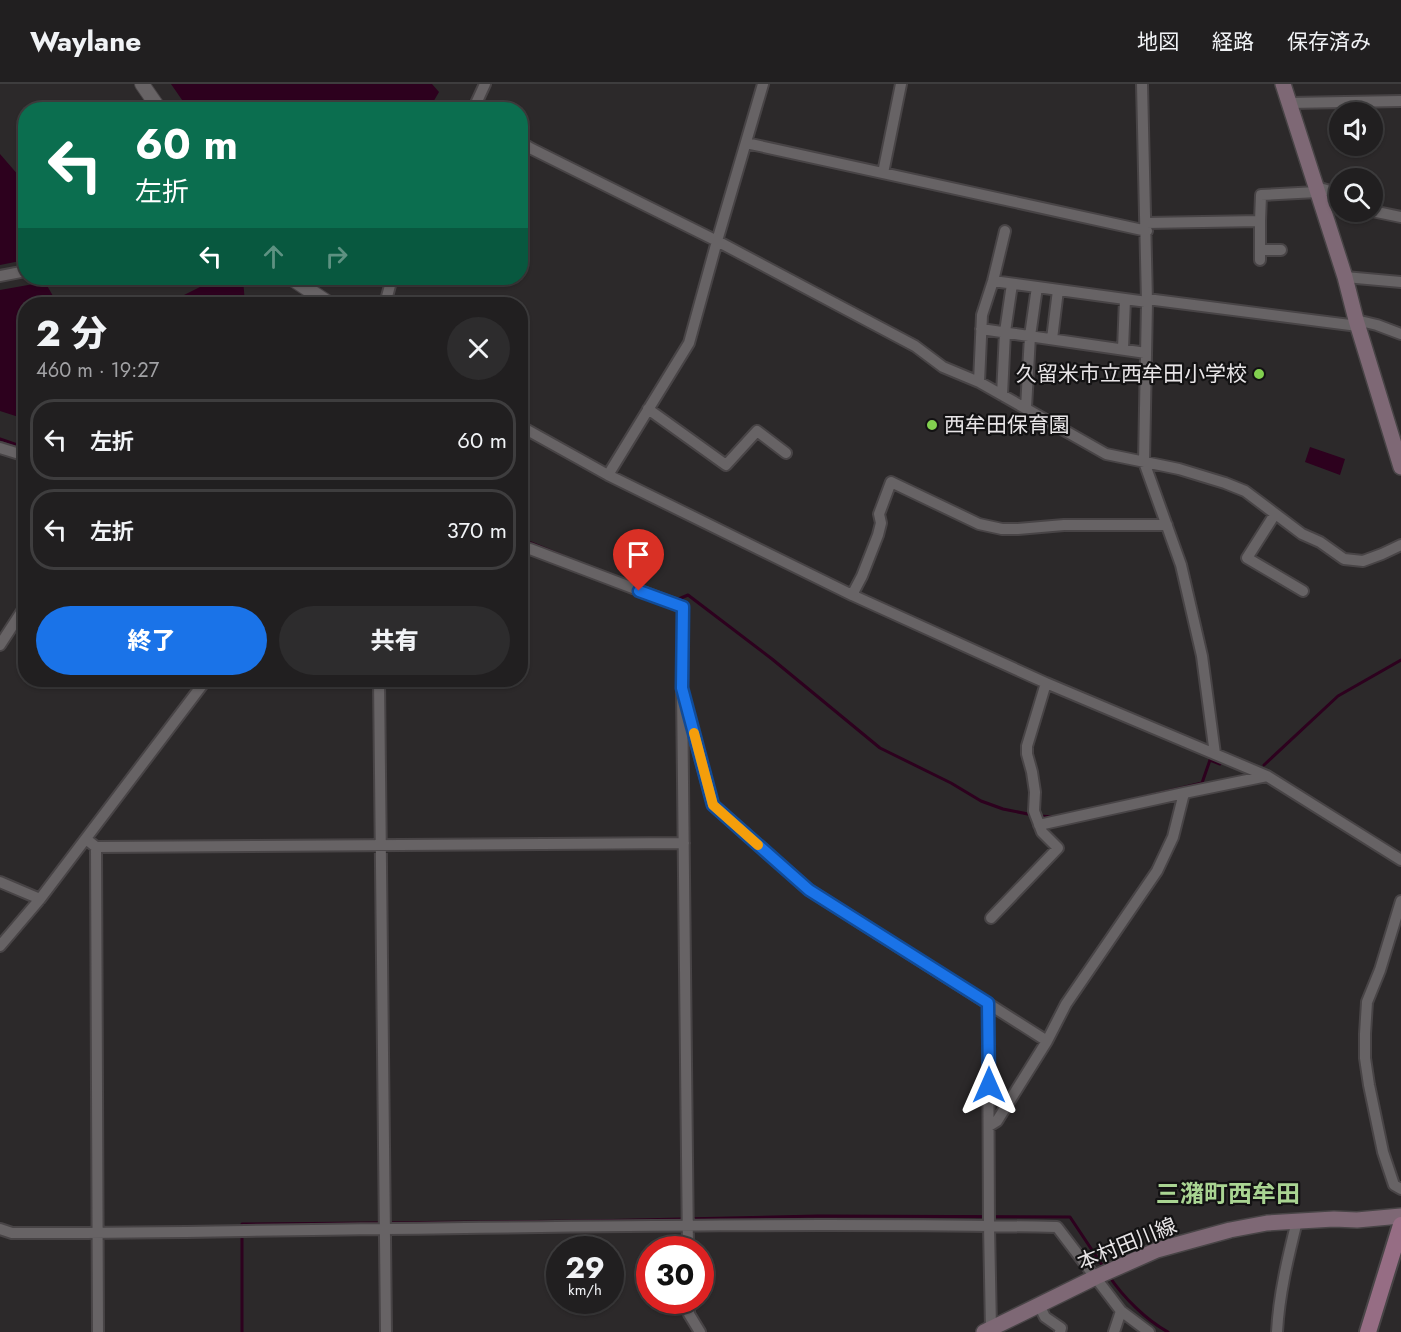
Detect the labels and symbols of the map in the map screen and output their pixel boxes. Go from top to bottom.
place label: 久留米市立西牟田小学校 [1016,359,1247,389]
marker: 久留米市立西牟田小学校 [1252,367,1266,381]
place label: 西牟田保育園 [944,410,1070,440]
marker: 西牟田保育園 [925,418,939,432]
pin [613,529,664,591]
position arrow [957,1053,1021,1117]
district label: 三潴町西牟田 [1156,1176,1300,1211]
street label: 本村田川線 [1073,1210,1181,1278]
speed limit sign: 30 [636,1236,714,1314]

